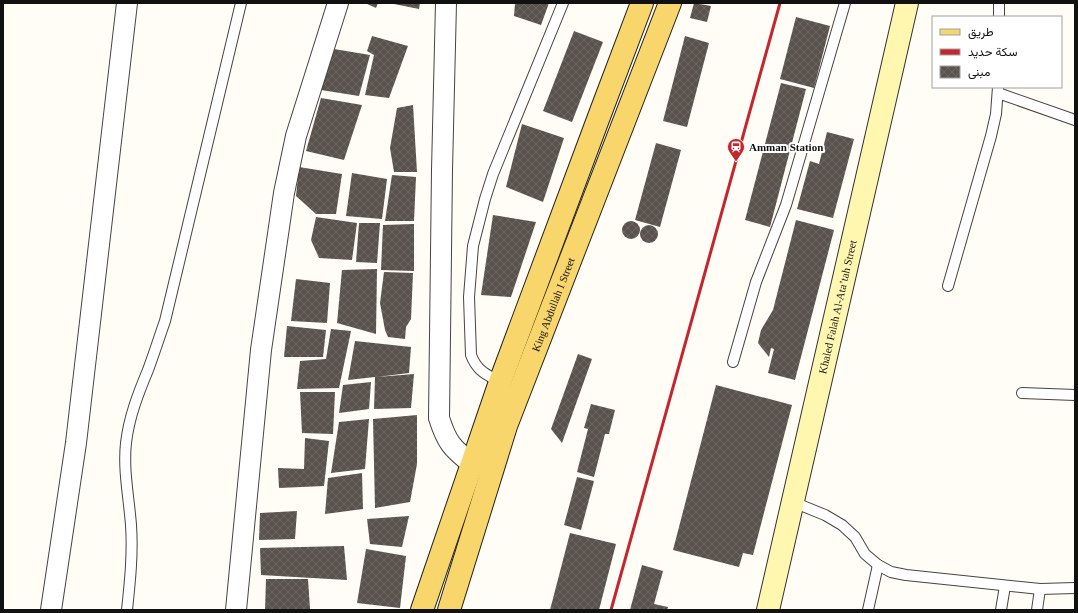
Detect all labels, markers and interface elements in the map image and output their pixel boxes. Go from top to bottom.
legend [932,16,1062,88]
text: طريق [968,25,994,40]
text: سكة حديد [968,45,1017,59]
text: مبنى [968,65,990,80]
station icon: Amman Station [726,137,746,162]
place label: Amman Station [749,141,823,153]
street label: Khaled Falah Al-Ata’tah Street [816,239,859,375]
street label: King Abdullah I Street [529,256,577,353]

